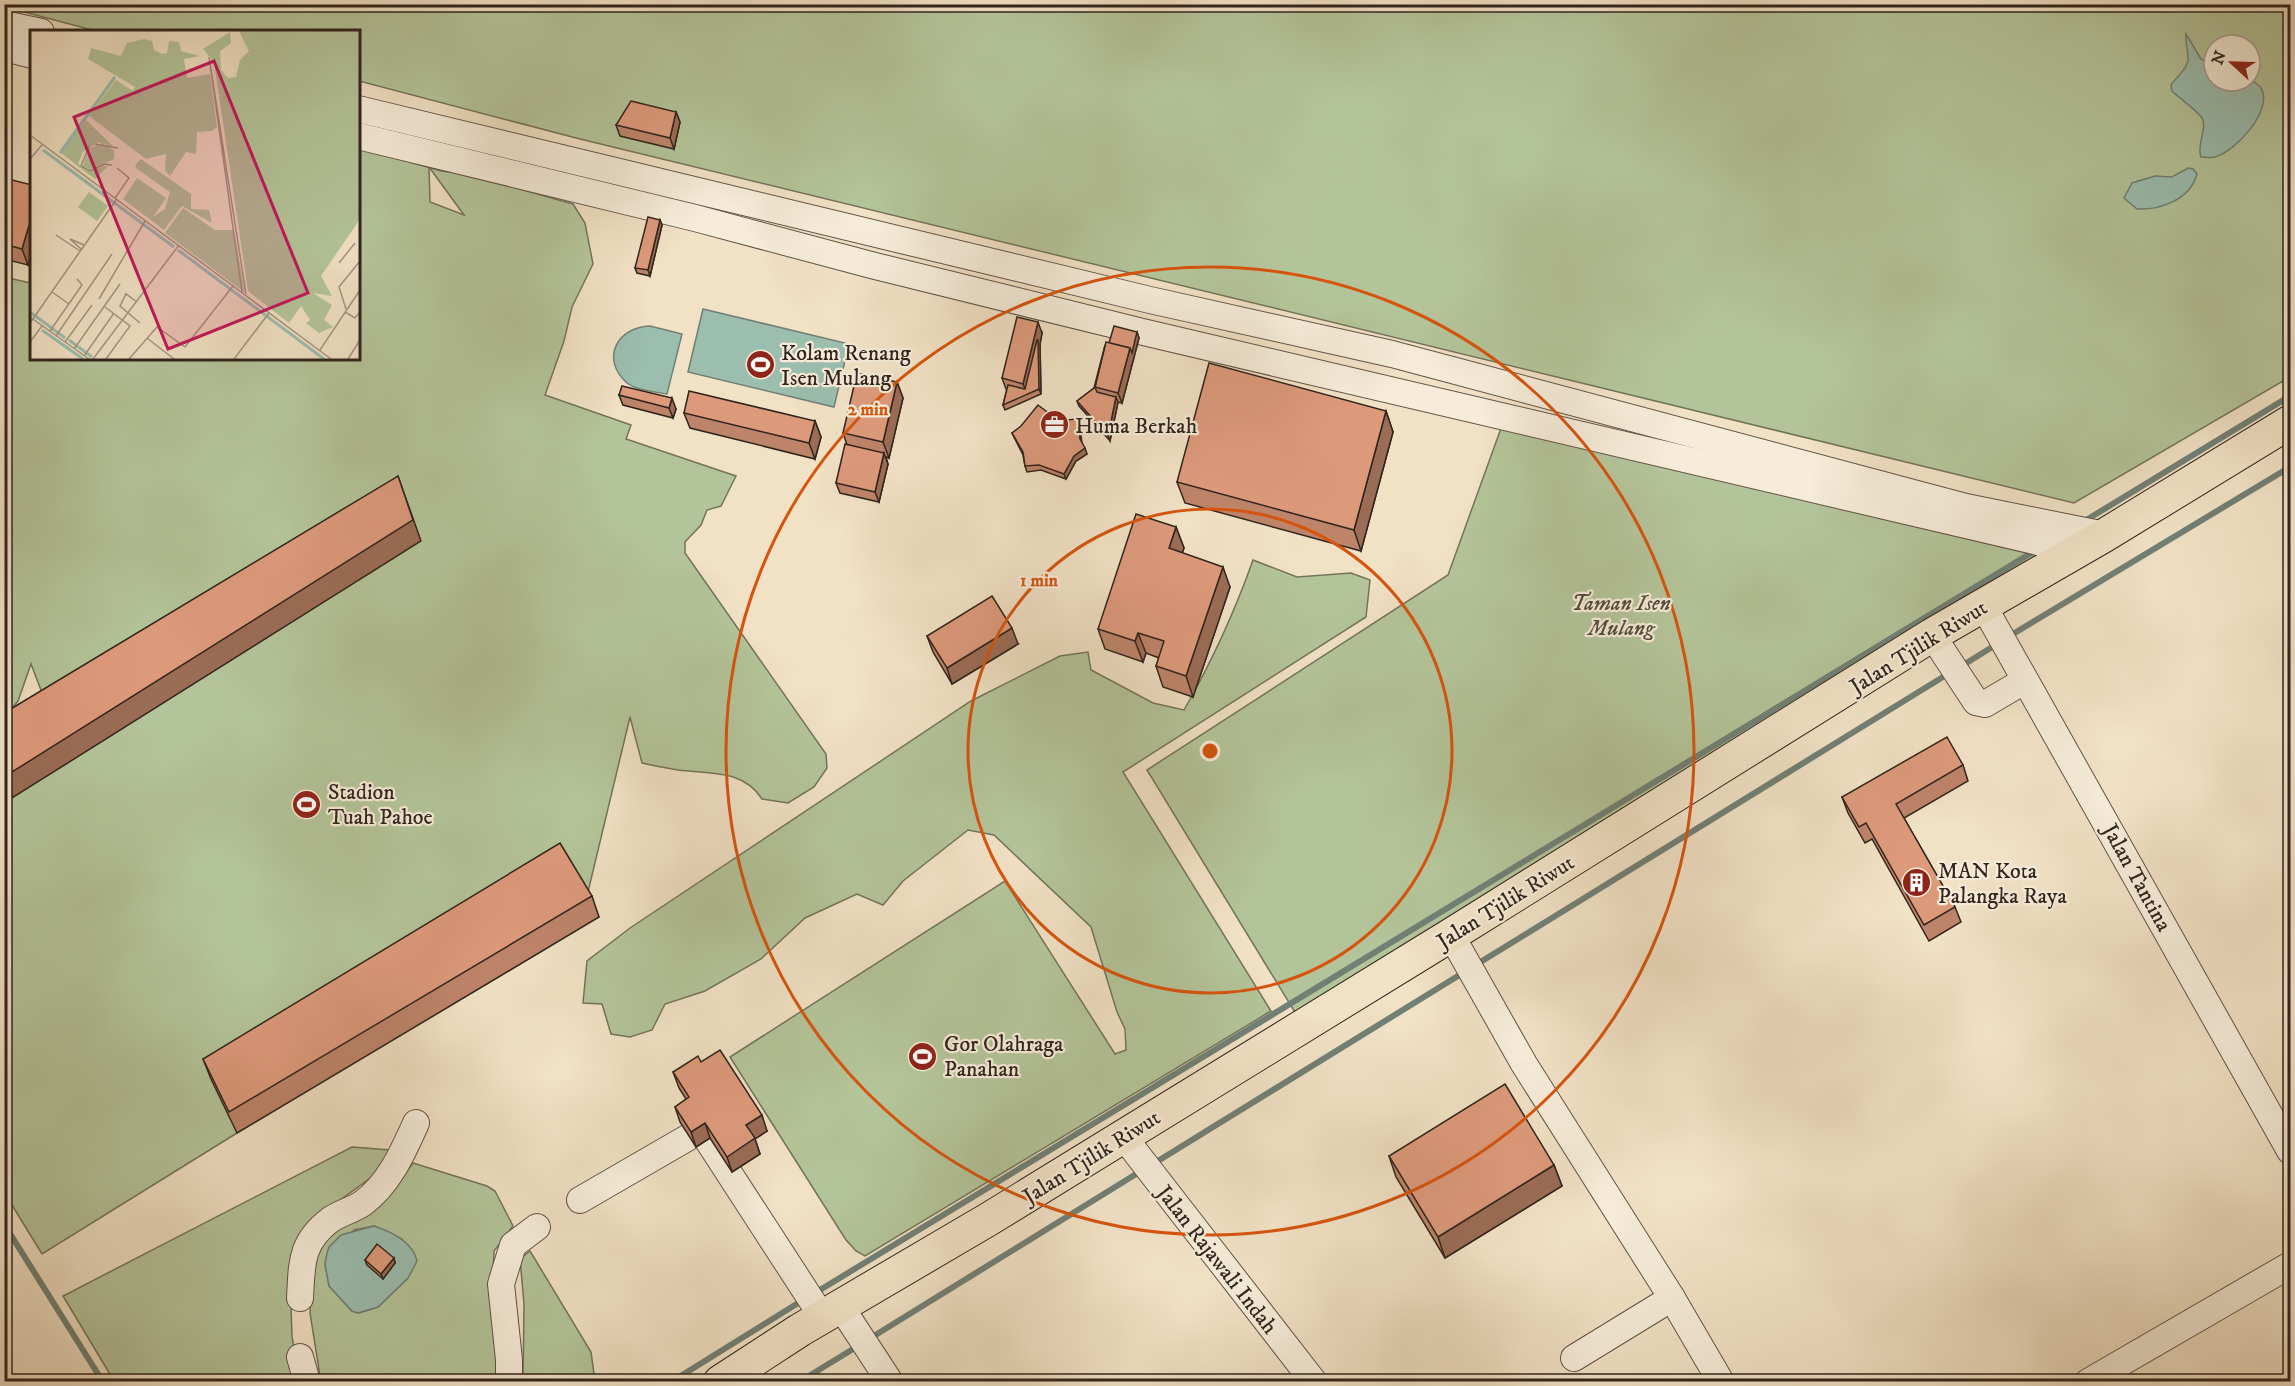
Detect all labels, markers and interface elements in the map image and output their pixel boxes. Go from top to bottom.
inset map [30,30,360,360]
north arrow [2202,33,2262,93]
text: N [2207,48,2231,68]
place label: Kolam Renang Isen Mulang [781,340,911,392]
sports icon: Kolam Renang Isen Mulang [744,349,776,381]
text: 2 min [848,399,889,421]
office icon: Huma Berkah [1038,409,1070,441]
place label: Huma Berkah [1075,413,1198,440]
text: 1 min [1020,570,1059,592]
park label: Taman Isen Mulang [1571,590,1671,642]
street label: Jalan Tjilik Riwut [1843,594,1993,701]
centre of rings [1200,741,1220,761]
place label: Stadion Tuah Pahoe [328,779,433,831]
sports icon: Stadion Tuah Pahoe [291,788,323,820]
street label: Jalan Tantina [2095,817,2178,937]
street label: Jalan Tjilik Riwut [1430,849,1580,956]
place label: MAN Kota Palangka Raya [1938,858,2068,910]
building icon: MAN Kota Palangka Raya [1901,867,1933,899]
place label: Gor Olahraga Panahan [944,1031,1064,1083]
sports icon: Gor Olahraga Panahan [907,1040,939,1072]
street label: Jalan Tjilik Riwut [1016,1104,1166,1211]
street label: Jalan Rajawali Indah [1149,1179,1283,1340]

